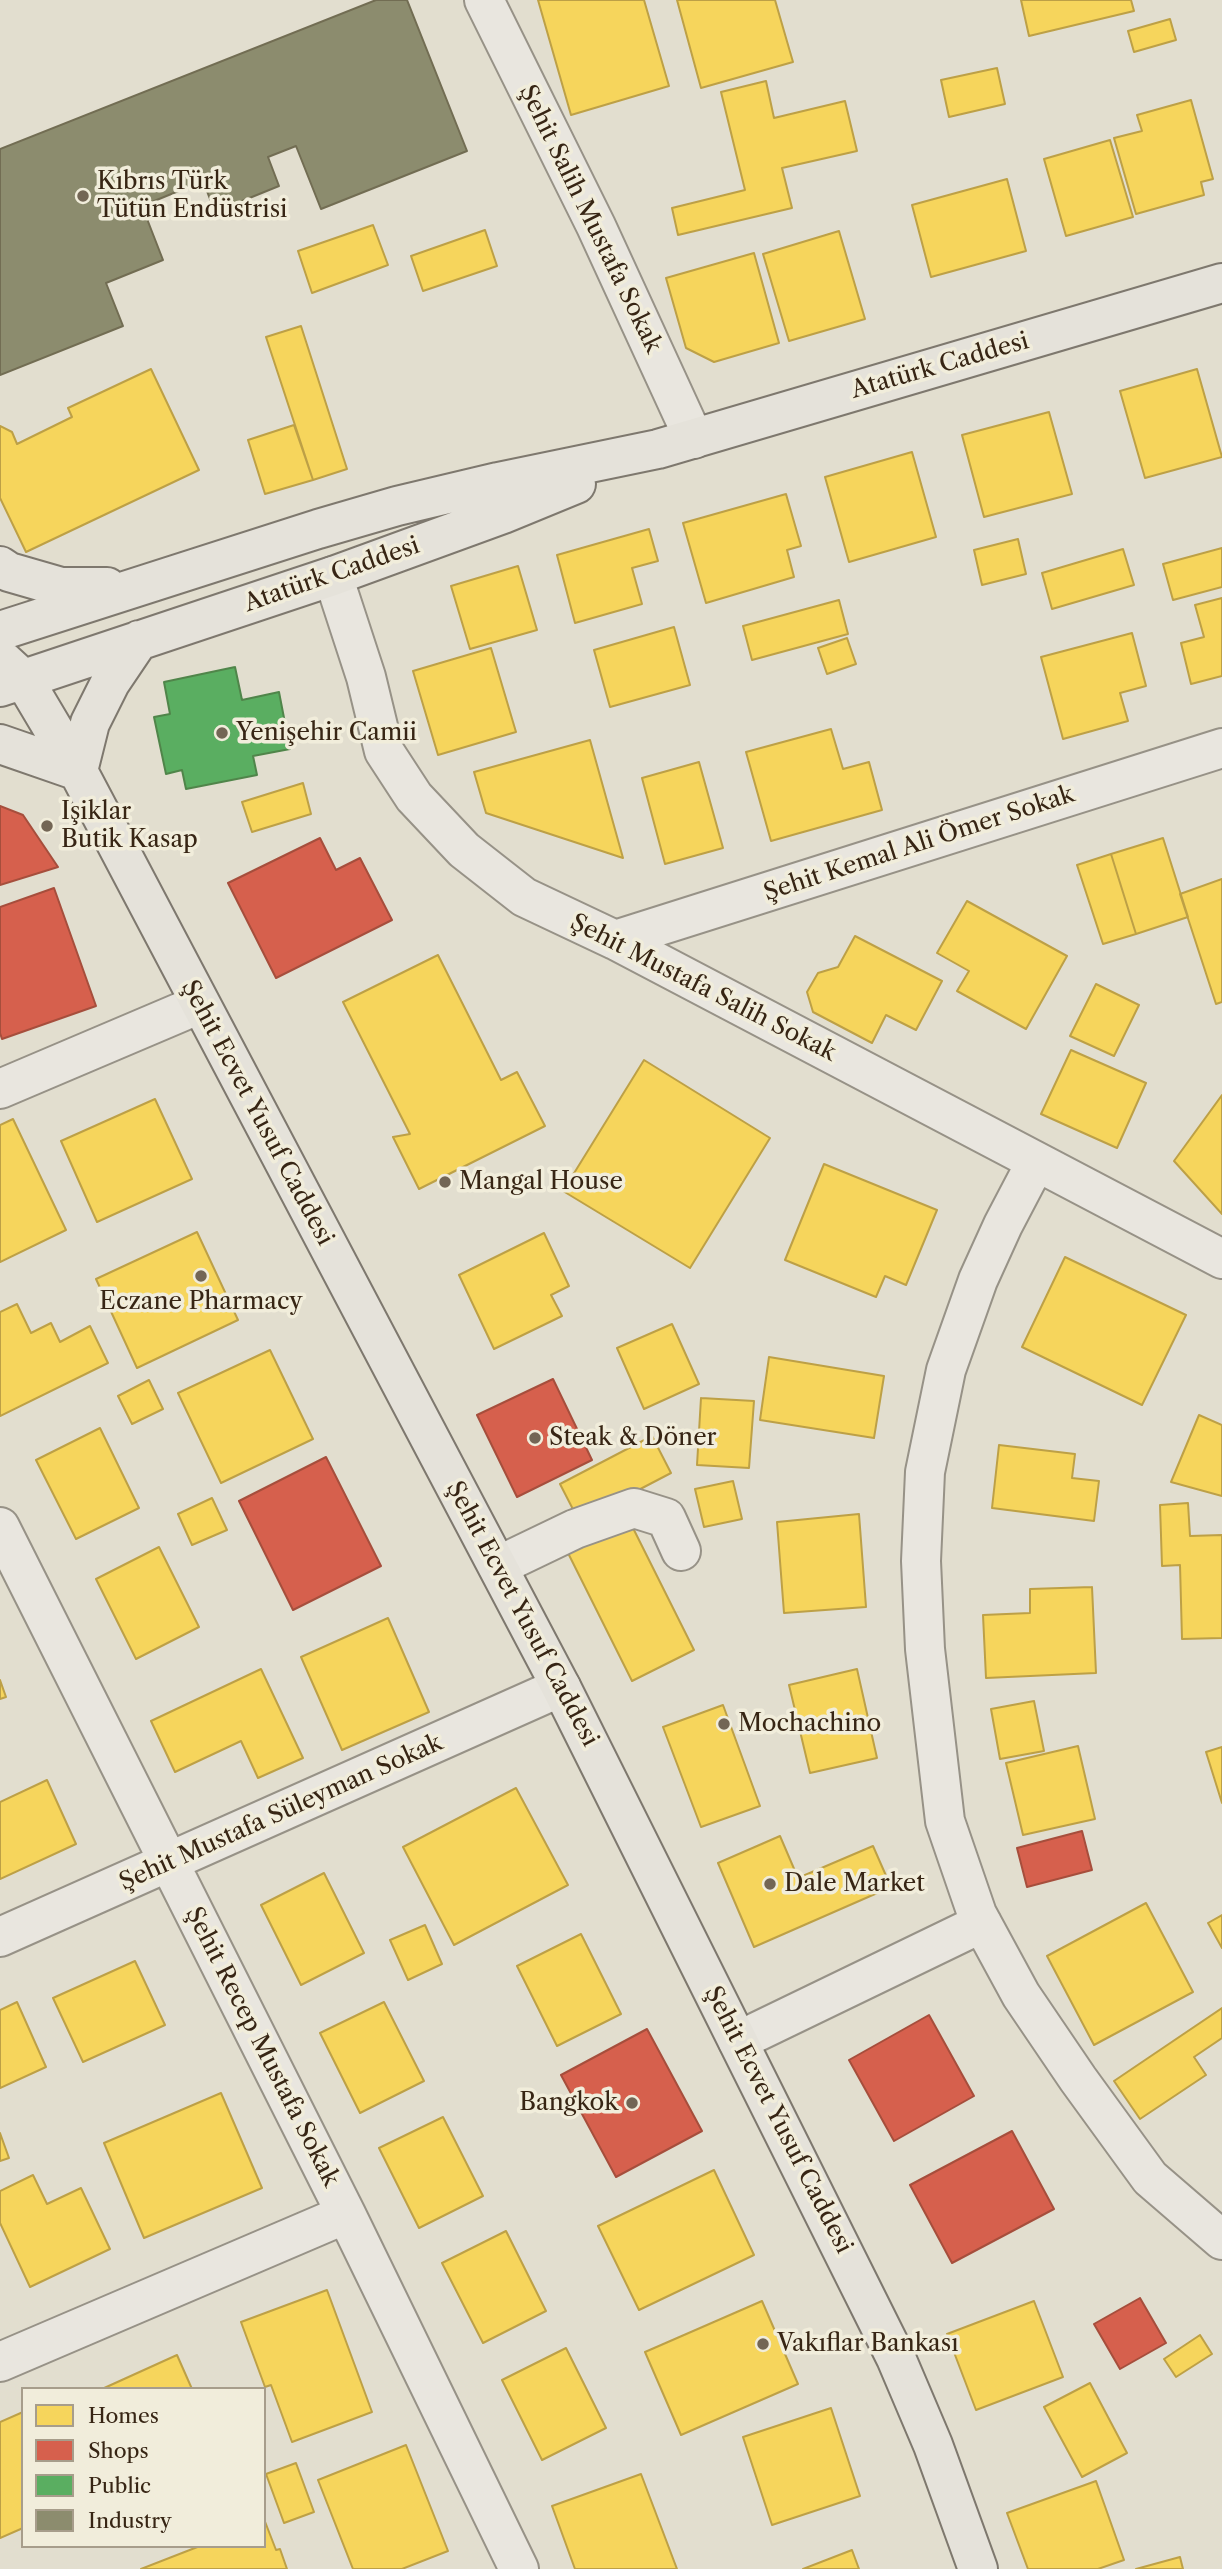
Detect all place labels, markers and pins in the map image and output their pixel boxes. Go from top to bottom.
place label: Kıbrıs Türk Tütün Endüstrisi [97,168,287,224]
marker: Kıbrıs Türk Tütün Endüstrisi [75,188,91,204]
place label: Yenişehir Camii [236,719,417,747]
marker: Yenişehir Camii [214,725,230,741]
place label: Işiklar Butik Kasap [61,798,198,854]
marker: Işiklar Butik Kasap [39,818,55,834]
place label: Mangal House [459,1168,623,1196]
marker: Mangal House [437,1174,453,1190]
marker: Eczane Pharmacy [193,1268,209,1284]
place label: Eczane Pharmacy [99,1288,303,1316]
place label: Steak & Döner [549,1424,717,1452]
marker: Steak & Döner [527,1430,543,1446]
place label: Mochachino [738,1710,881,1738]
marker: Mochachino [716,1716,732,1732]
place label: Dale Market [784,1870,925,1898]
marker: Dale Market [762,1876,778,1892]
place label: Bangkok [519,2089,618,2117]
marker: Bangkok [624,2095,640,2111]
place label: Vakıflar Bankası [777,2330,958,2358]
marker: Vakıflar Bankası [755,2336,771,2352]

